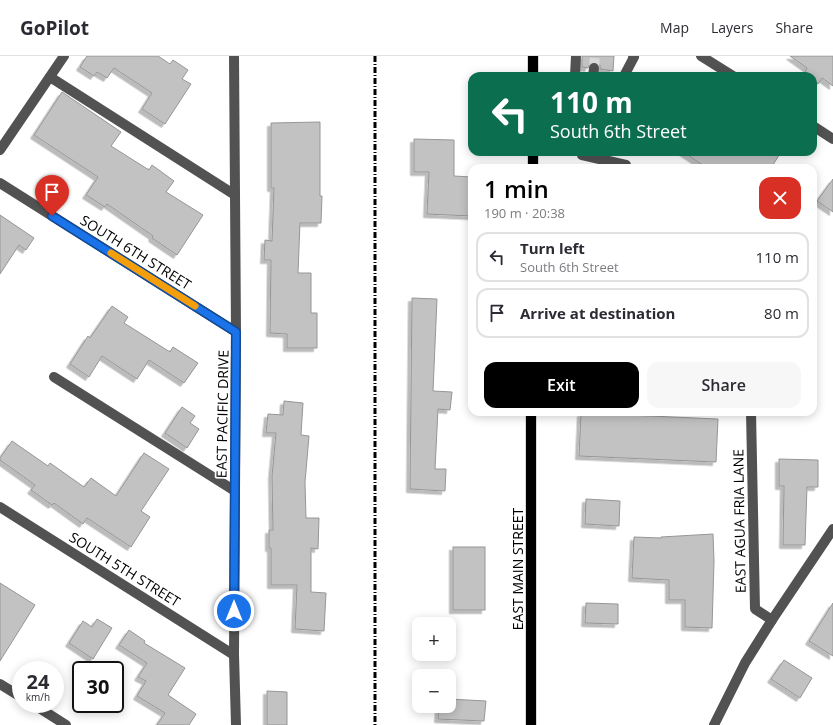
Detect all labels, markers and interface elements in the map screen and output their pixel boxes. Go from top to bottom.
text: GoPilot [20,15,89,41]
text: Map [660,18,689,37]
text: Layers [711,18,753,37]
text: Share [775,18,813,37]
text: 110 m [550,83,633,121]
icon: left [484,88,536,140]
text: South 6th Street [550,119,687,143]
text: 1 min [484,172,549,205]
pin [35,175,69,216]
button: close [759,177,801,219]
icon: arrive [41,181,63,203]
text: 190 m · 20:38 [484,204,565,222]
street label: SOUTH 6TH STREET [77,210,195,294]
text: Turn left [520,238,585,258]
icon: left [486,246,508,268]
text: 110 m [755,247,799,267]
text: South 6th Street [520,258,619,276]
icon: arrive [486,302,508,324]
text: Arrive at destination [520,303,675,323]
text: 80 m [764,303,799,323]
street label: EAST PACIFIC DRIVE [211,350,233,478]
button: Exit [484,362,639,408]
button: Share [647,362,801,408]
street label: EAST AGUA FRIA LANE [728,449,750,593]
street label: EAST MAIN STREET [508,507,527,630]
street label: SOUTH 5TH STREET [66,527,184,611]
position arrow [213,590,255,632]
map controls [412,617,456,713]
button: + [412,617,456,661]
speed limit sign: 30 [72,661,124,713]
text: 24 [27,668,49,695]
button: − [412,669,456,713]
text: km/h [26,690,50,704]

